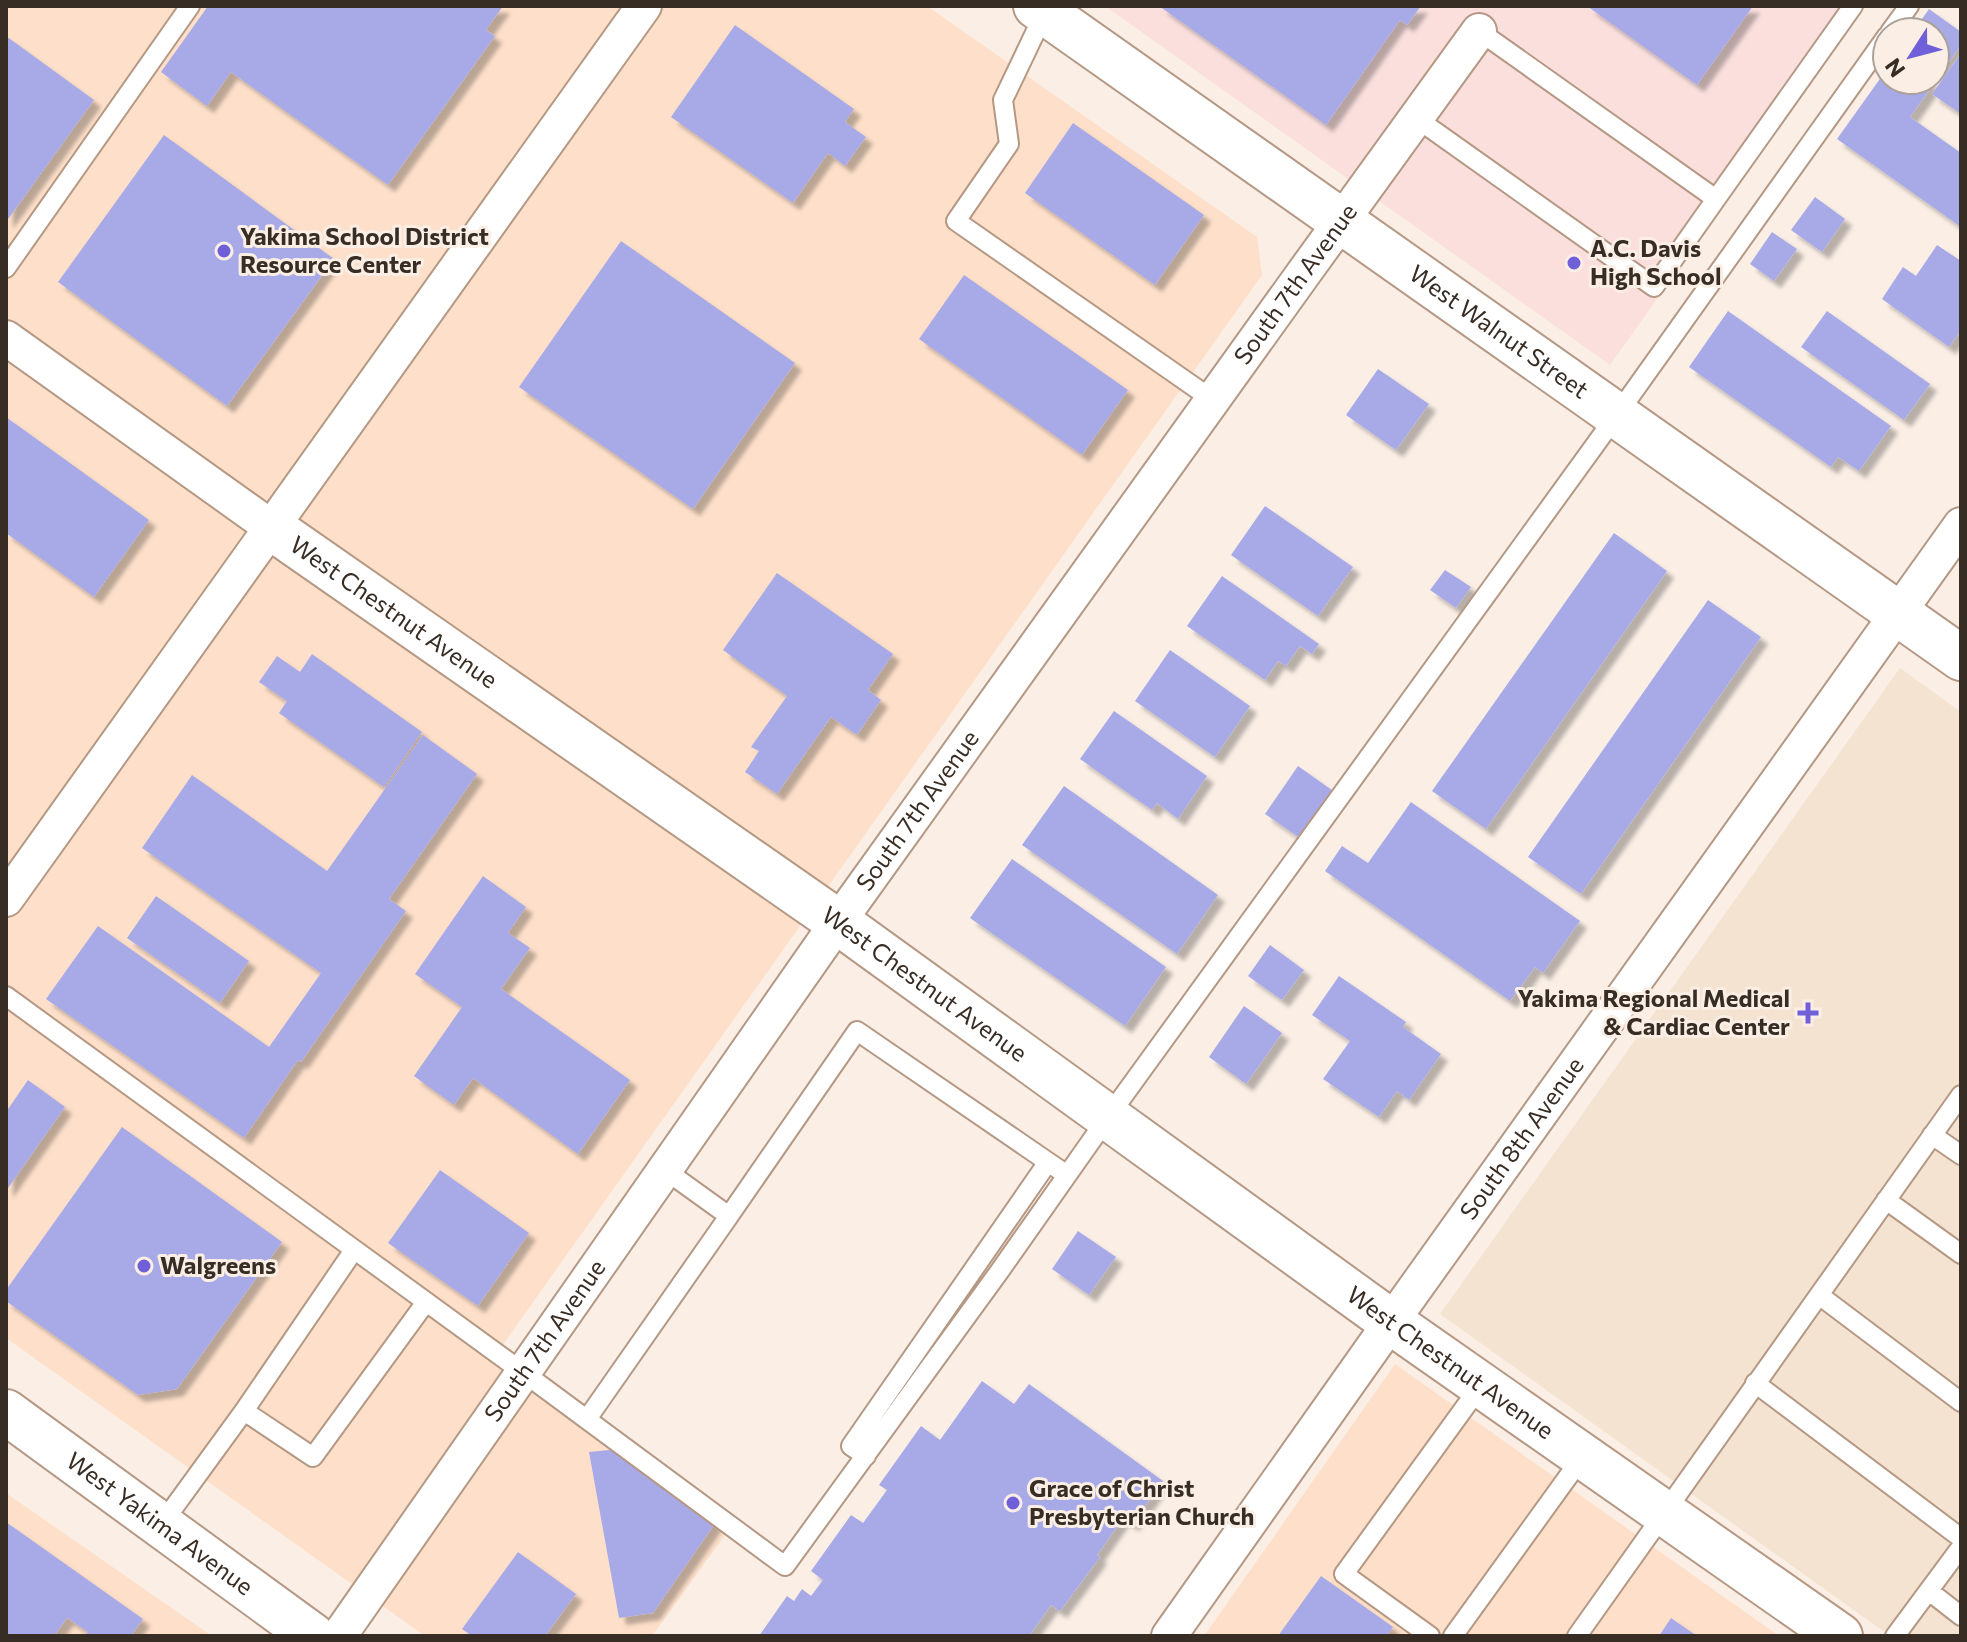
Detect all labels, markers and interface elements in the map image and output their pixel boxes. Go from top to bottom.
north arrow [1871,16,1951,96]
text: N [1879,53,1910,83]
street label: South 7th Avenue [1227,198,1362,369]
place label: Yakima School District Resource Center [240,221,489,278]
place label: A.C. Davis High School [1590,233,1722,290]
marker: Yakima School District Resource Center [215,242,233,260]
marker: A.C. Davis High School [1565,254,1583,272]
street label: West Walnut Street [1404,258,1595,404]
street label: West Chestnut Avenue [285,529,504,694]
street label: South 7th Avenue [849,724,984,896]
street label: West Chestnut Avenue [817,899,1033,1067]
place label: Yakima Regional Medical & Cardiac Center [1517,983,1790,1040]
marker: Yakima Regional Medical & Cardiac Center [1797,1002,1819,1024]
street label: South 8th Avenue [1453,1051,1589,1225]
place label: Walgreens [160,1250,276,1279]
street label: South 7th Avenue [477,1253,611,1427]
marker: Walgreens [135,1257,153,1275]
street label: West Chestnut Avenue [1342,1279,1560,1444]
street label: West Yakima Avenue [61,1445,259,1601]
place label: Grace of Christ Presbyterian Church [1029,1473,1254,1530]
marker: Grace of Christ Presbyterian Church [1004,1494,1022,1512]

